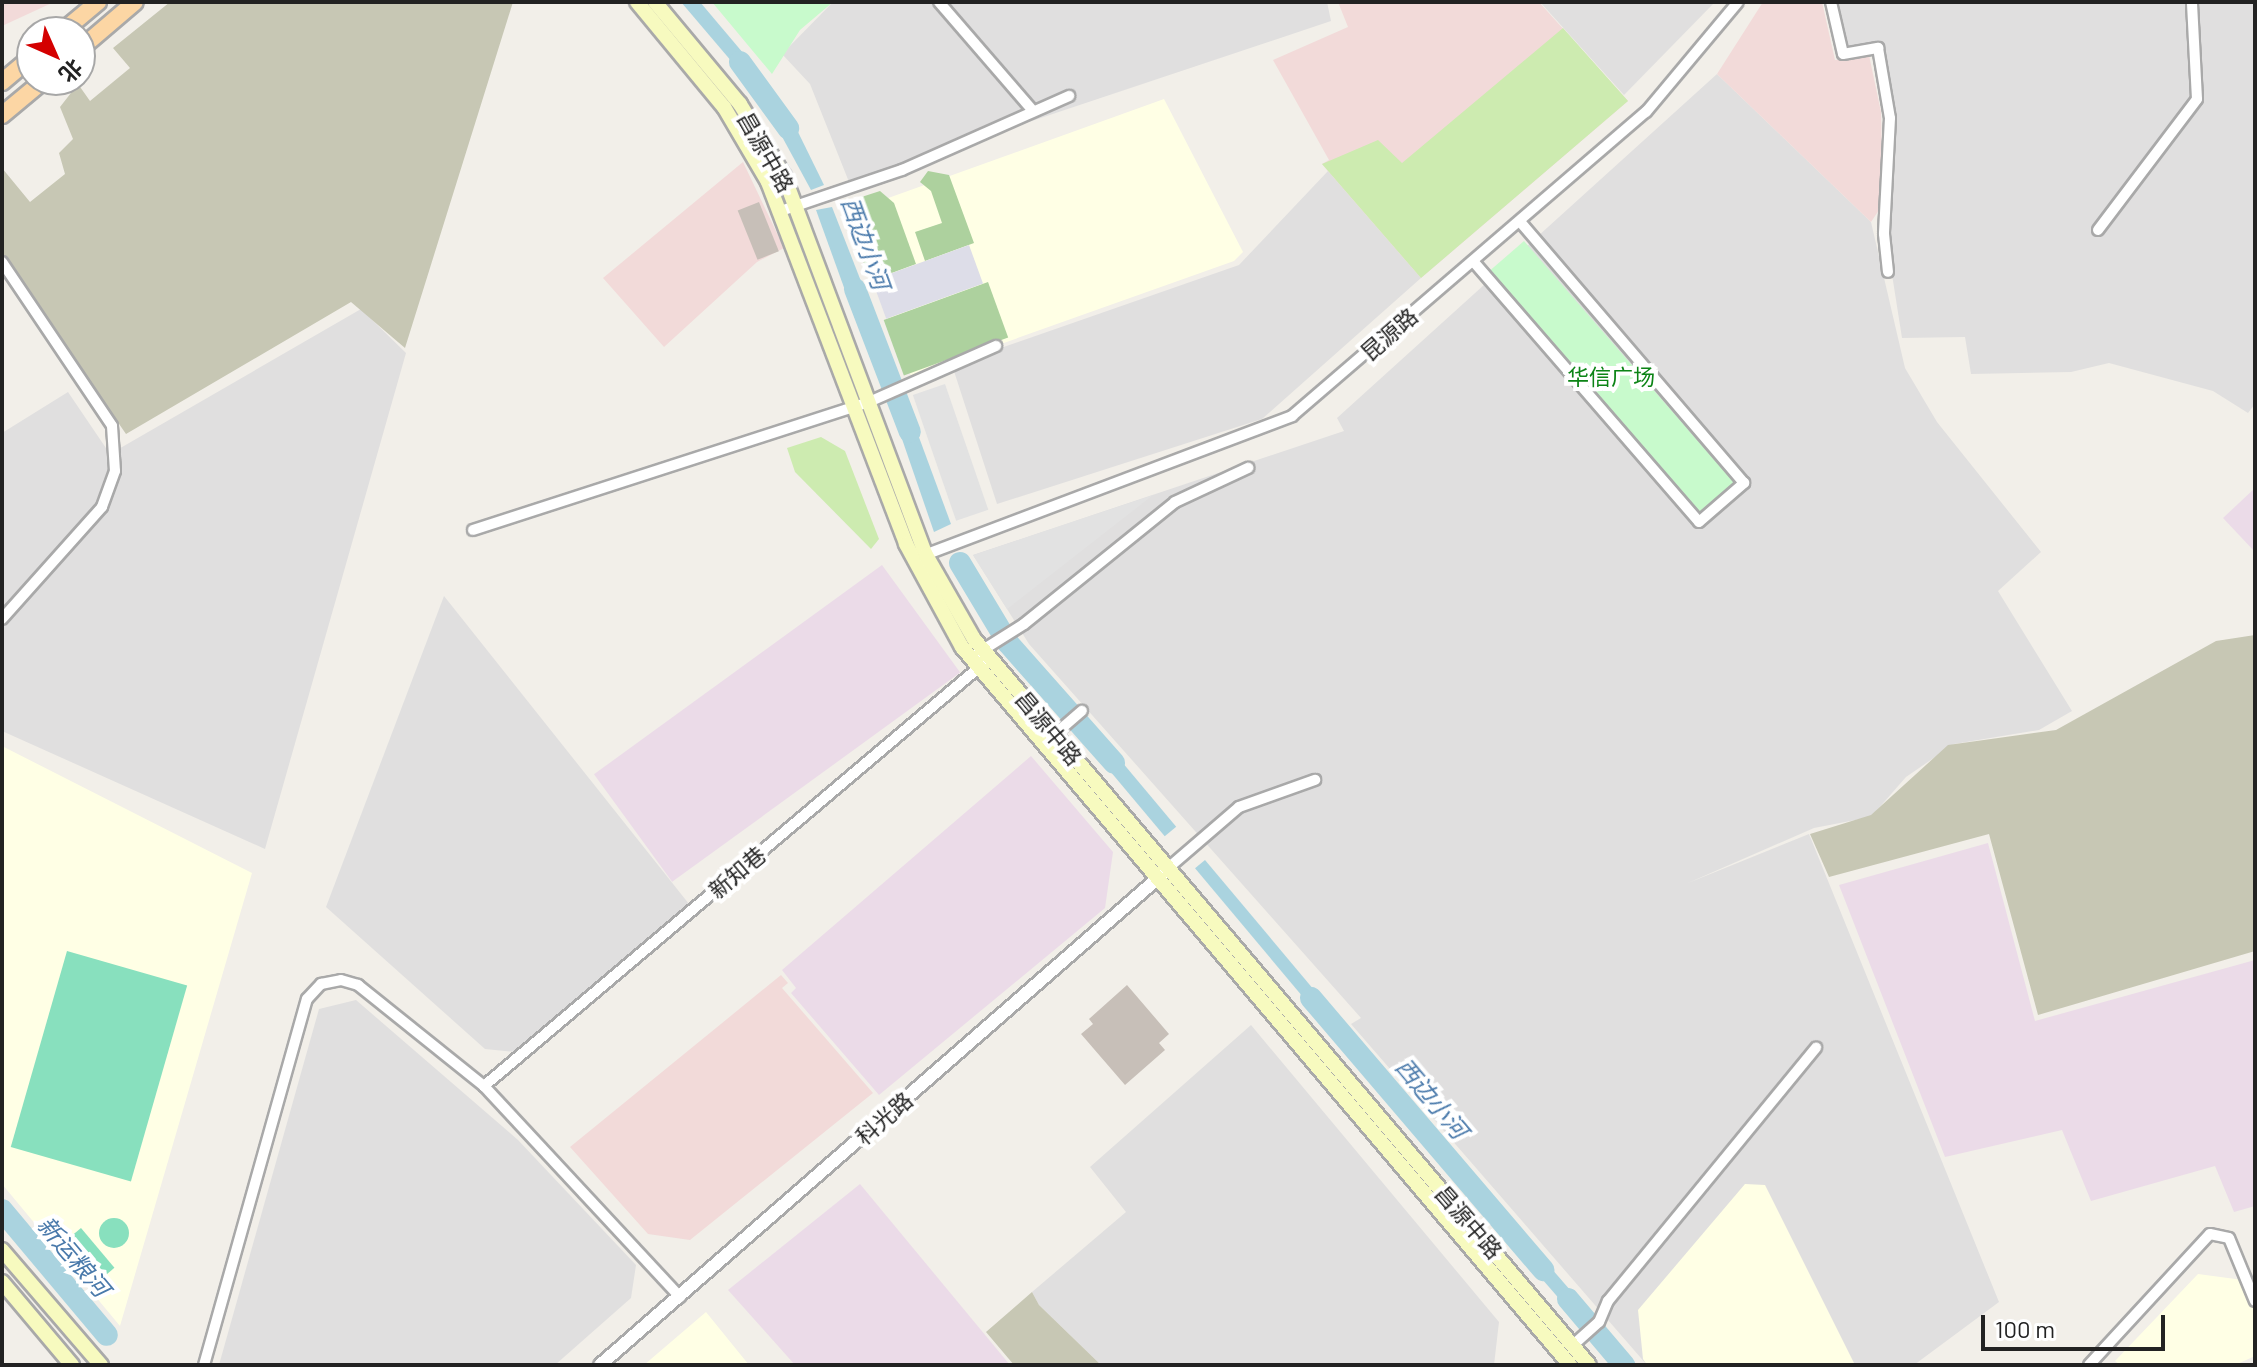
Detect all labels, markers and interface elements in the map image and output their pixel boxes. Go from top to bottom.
north arrow [16,16,96,96]
text: 北 [55,55,89,89]
street label: 昌源中路 [733,107,799,197]
water label: 西边小河 [836,193,896,293]
street label: 昆源路 [1355,302,1423,366]
park label: 华信广场 [1567,364,1655,390]
street label: 昌源中路 [1011,686,1087,770]
street label: 新知巷 [703,841,771,903]
water label: 西边小河 [1390,1052,1474,1144]
street label: 科光路 [850,1086,918,1150]
street label: 昌源中路 [1430,1180,1508,1264]
water label: 新运粮河 [32,1210,116,1302]
scale bar [1985,1299,2169,1349]
text: 100 m [1995,1314,2055,1343]

